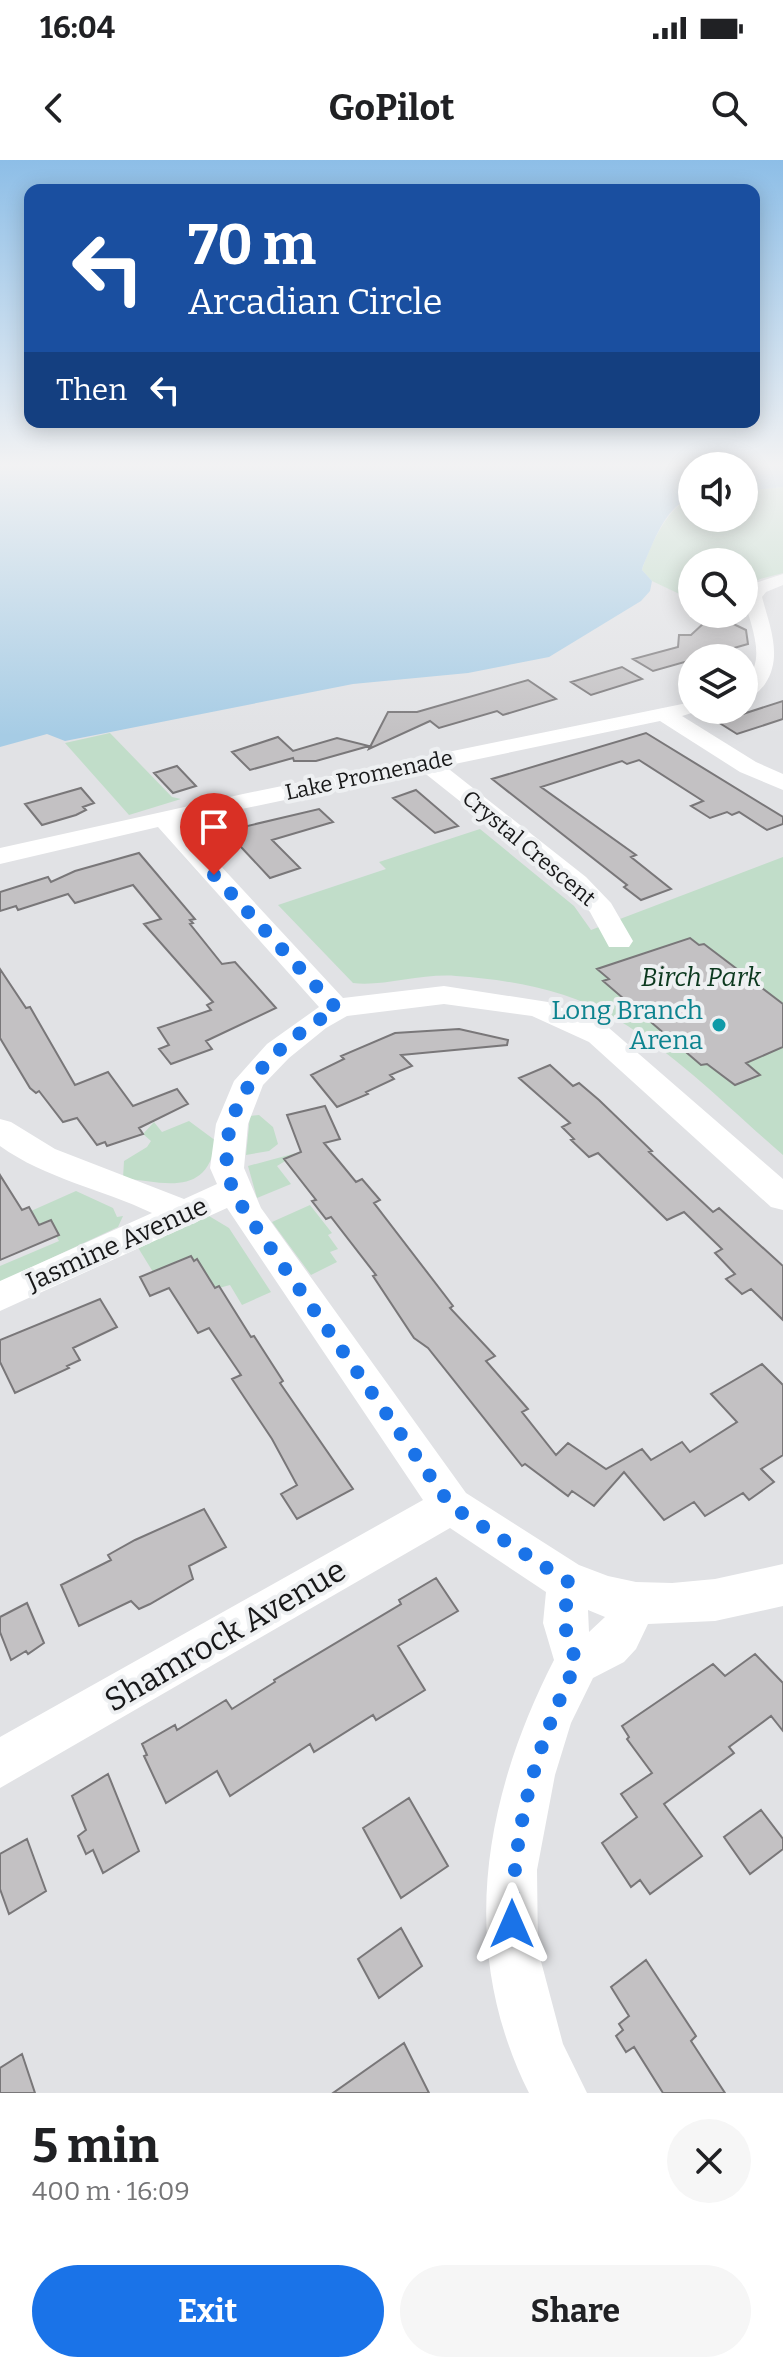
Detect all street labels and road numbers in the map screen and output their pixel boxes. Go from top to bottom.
street label: Lake Promenade [283,744,455,806]
street label: Crystal Crescent [457,784,601,912]
street label: Jasmine Avenue [21,1190,212,1298]
street label: Shamrock Avenue [98,1551,352,1719]

